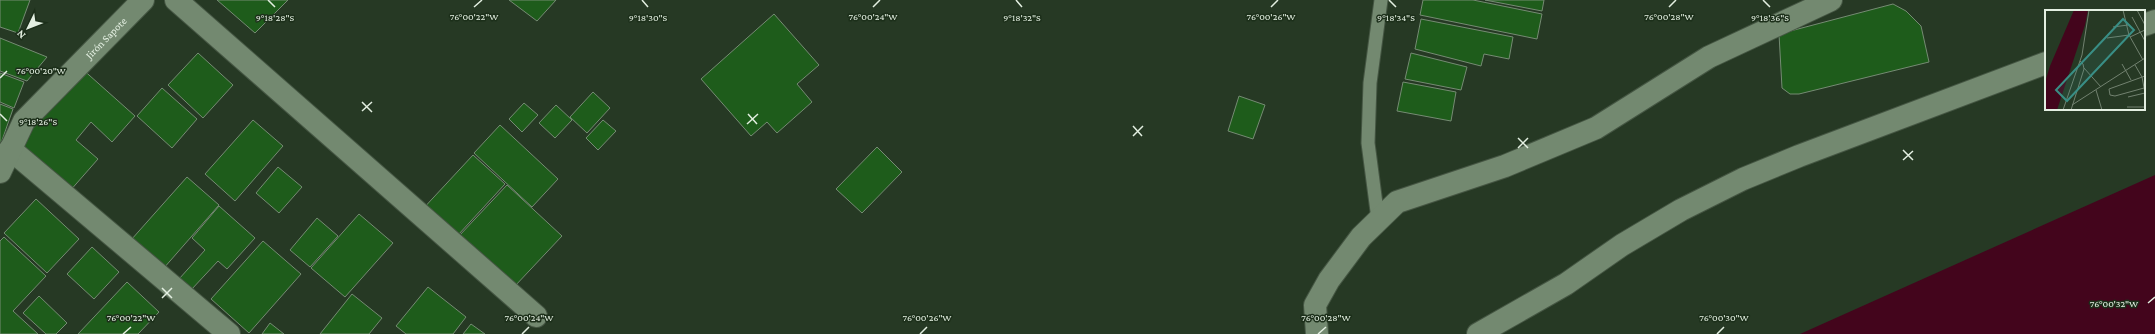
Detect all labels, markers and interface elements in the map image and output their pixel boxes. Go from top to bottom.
north arrow [8,8,48,48]
inset map [2045,10,2145,110]
text: 76°00'22"W [450,11,499,22]
text: 76°00'24"W [849,11,898,22]
text: 76°00'26"W [1246,11,1296,22]
text: 76°00'28"W [1644,11,1694,22]
text: 9°18'28"S [256,12,295,23]
text: 9°18'30"S [629,12,668,23]
text: 9°18'32"S [1003,12,1041,23]
text: 9°18'34"S [1377,12,1415,23]
text: 9°18'36"S [1751,12,1789,23]
street label: Jirón Sapote [82,15,129,62]
text: N [13,28,28,42]
text: 76°00'20"W [16,65,67,76]
text: 9°18'26"S [19,116,57,127]
text: 76°00'32"W [2090,298,2139,309]
text: 76°00'22"W [107,312,156,323]
text: 76°00'24"W [505,312,554,323]
text: 76°00'26"W [902,312,952,323]
text: 76°00'28"W [1301,312,1351,323]
text: 76°00'30"W [1699,312,1749,323]

